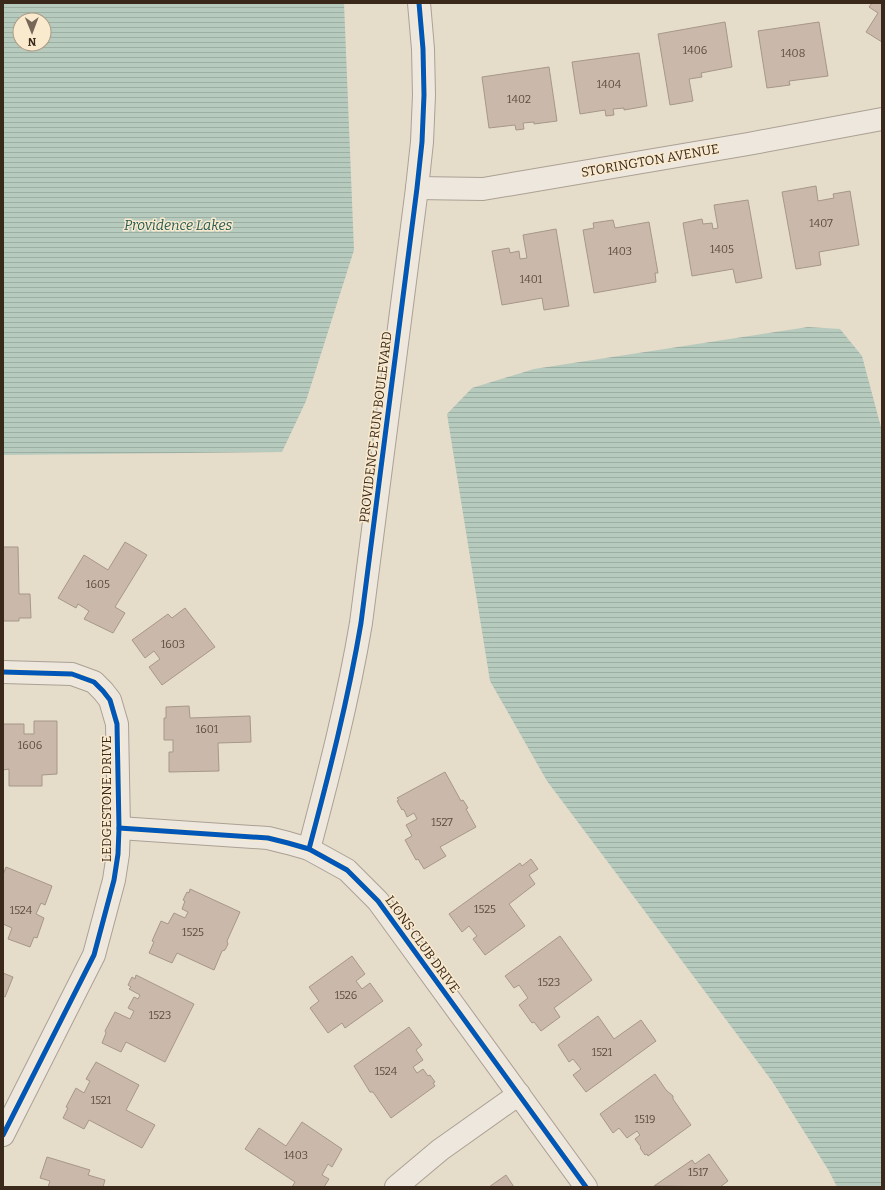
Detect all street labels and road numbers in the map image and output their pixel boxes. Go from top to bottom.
street label: STORINGTON AVENUE [580,141,720,180]
street label: PROVIDENCE RUN BOULEVARD [356,331,395,524]
street label: LEDGESTONE DRIVE [99,736,114,862]
street label: LIONS CLUB DRIVE [382,893,463,996]

